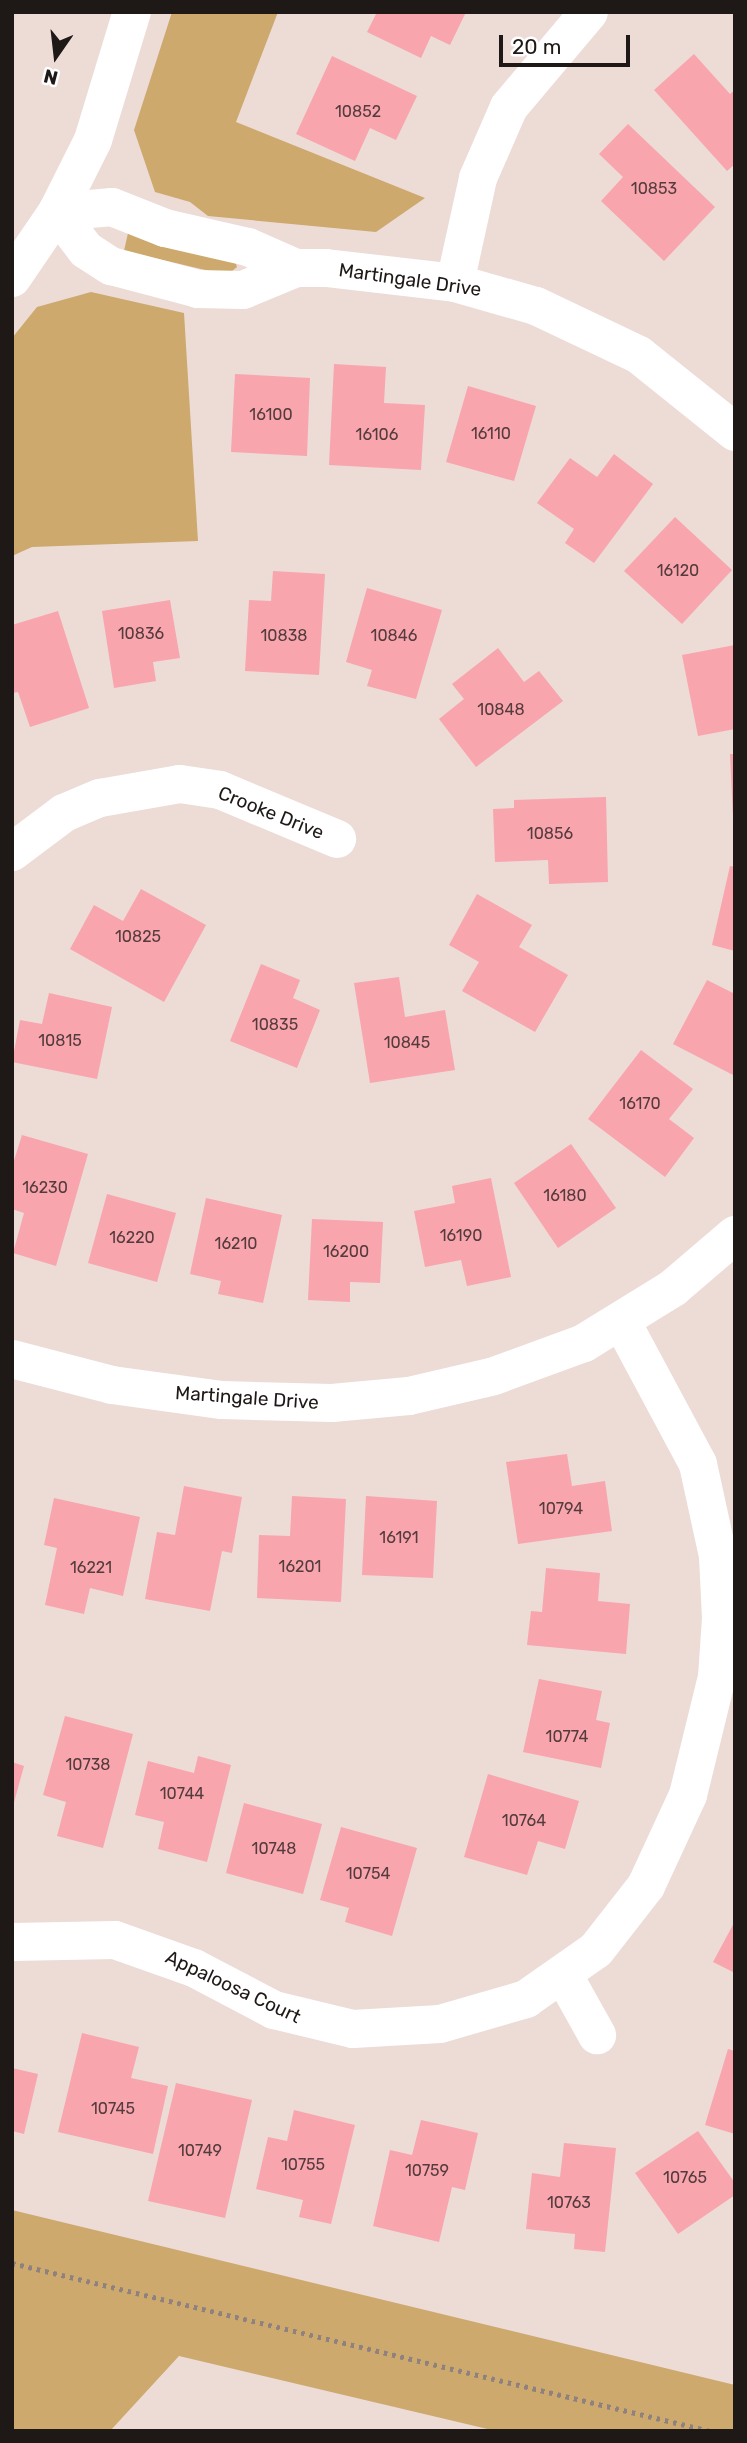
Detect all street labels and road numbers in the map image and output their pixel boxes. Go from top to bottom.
street label: Martingale Drive [337,259,483,301]
street label: Crooke Drive [215,781,327,845]
street label: Martingale Drive [174,1382,320,1414]
street label: Appaloosa Court [162,1946,304,2028]

